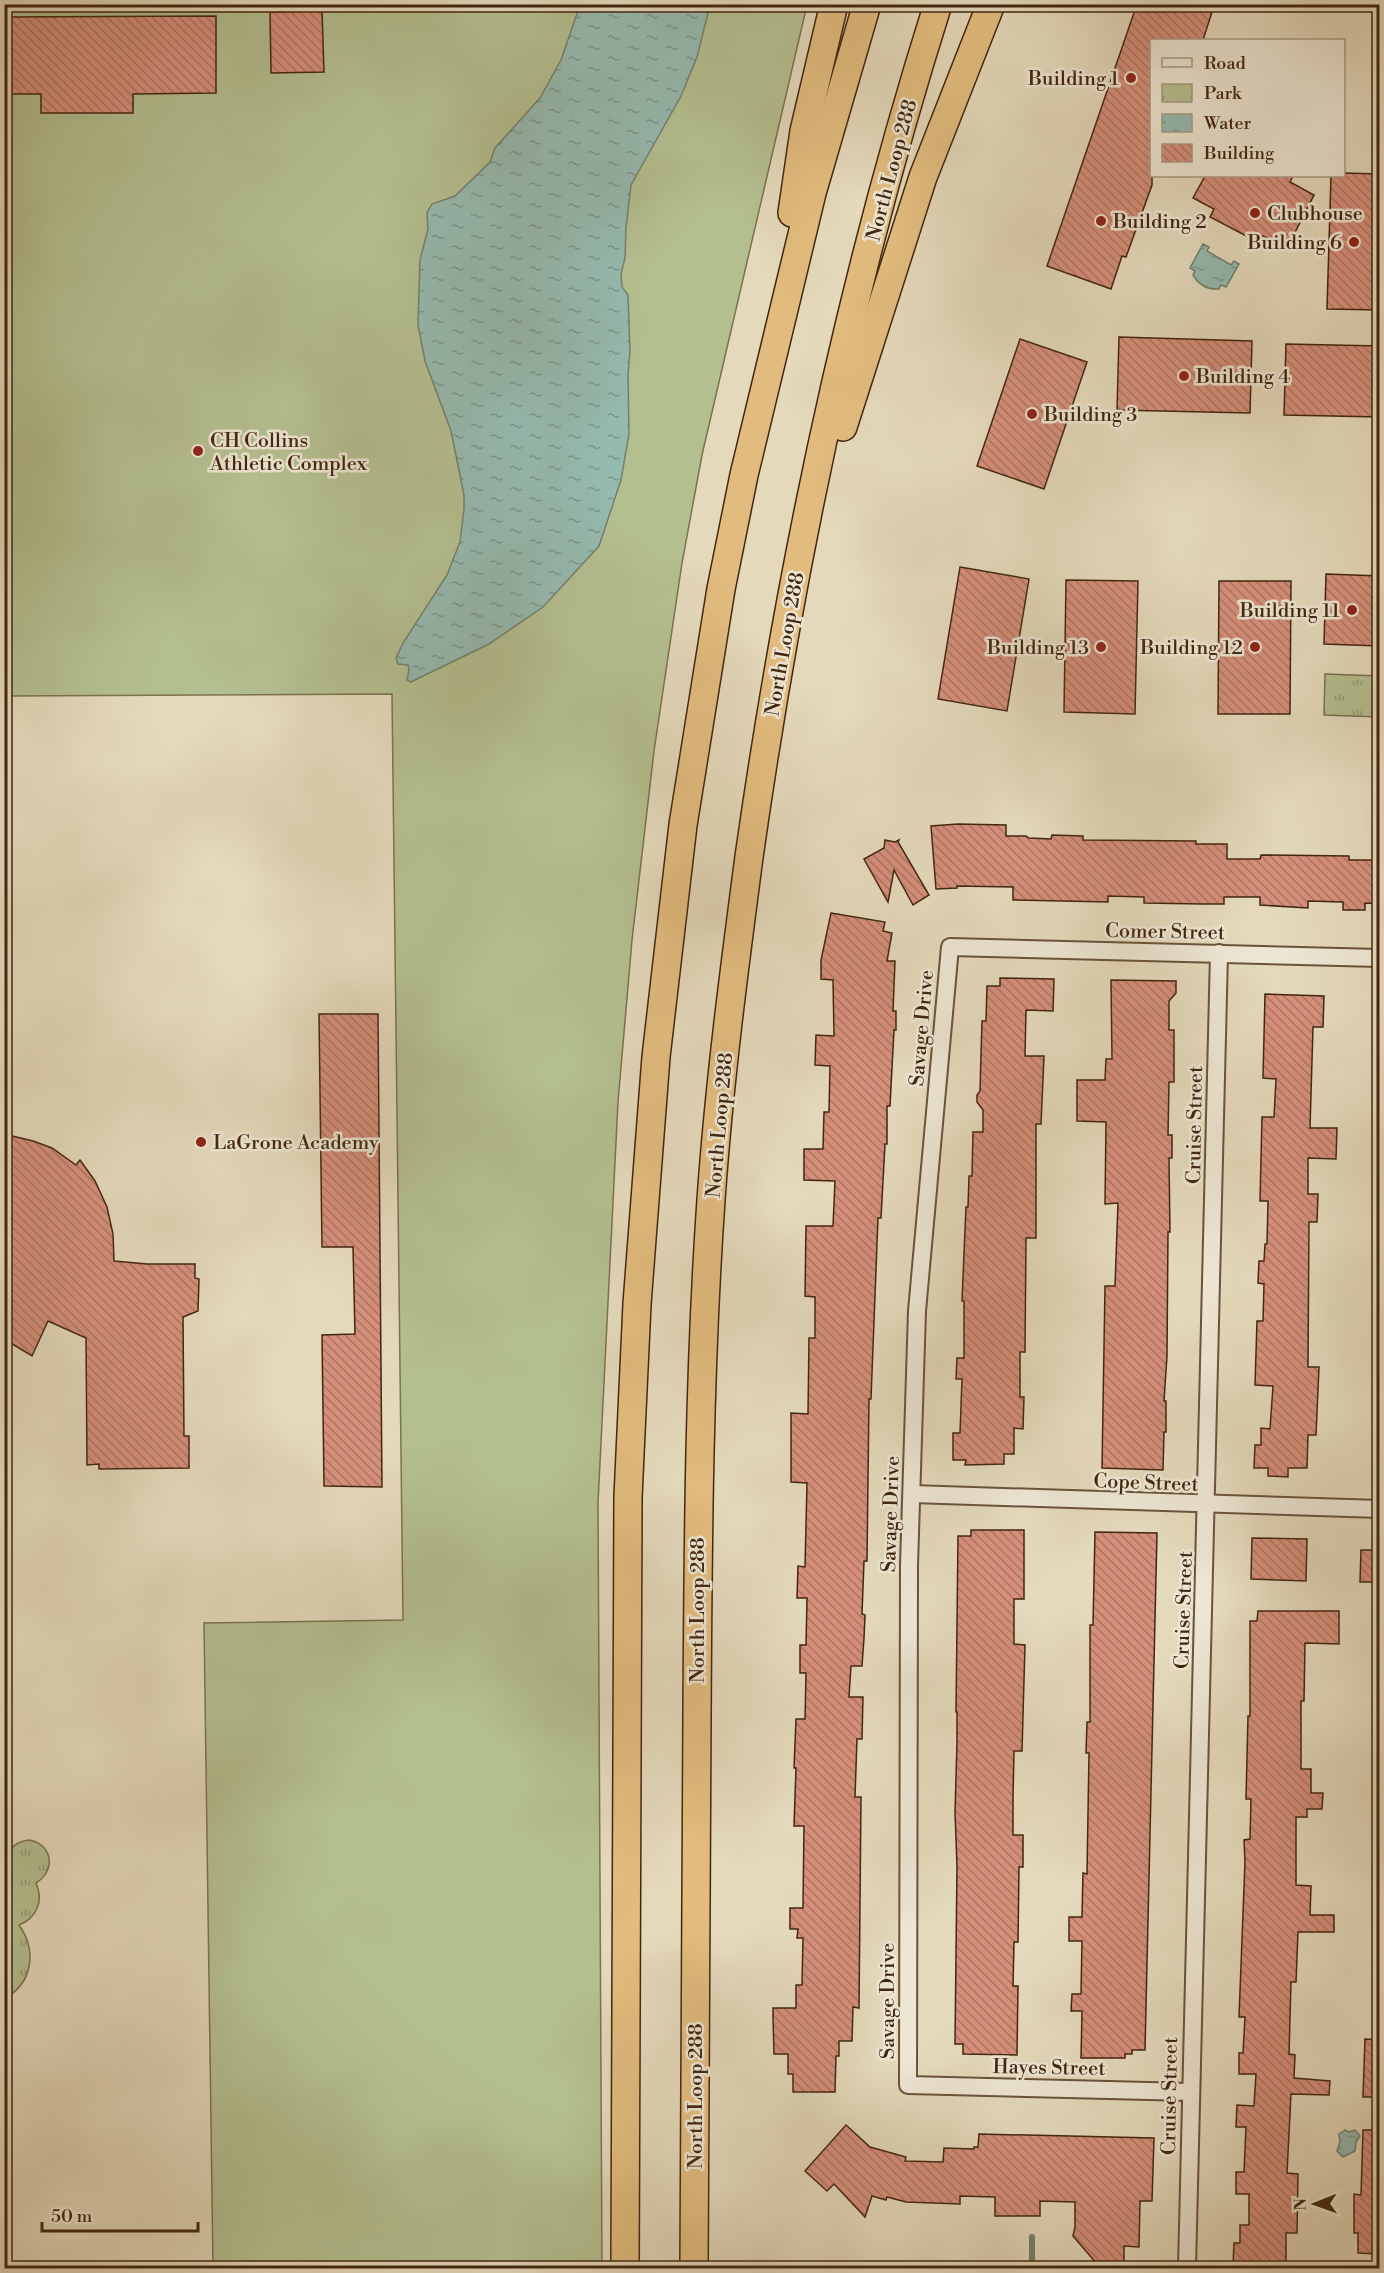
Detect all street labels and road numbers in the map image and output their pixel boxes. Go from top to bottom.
street label: North Loop 288 [862,97,923,244]
street label: North Loop 288 [761,570,810,718]
street label: Comer Street [1105,919,1225,946]
street label: Savage Drive [905,969,940,1087]
street label: North Loop 288 [702,1051,739,1199]
street label: Cruise Street [1182,1066,1209,1184]
street label: Savage Drive [877,1455,906,1573]
street label: Cope Street [1093,1469,1199,1498]
street label: North Loop 288 [686,1537,711,1683]
street label: Cruise Street [1170,1551,1199,1670]
street label: Savage Drive [876,1943,901,2059]
street label: North Loop 288 [684,2023,709,2169]
street label: Cruise Street [1157,2037,1184,2155]
street label: Hayes Street [992,2055,1106,2082]

